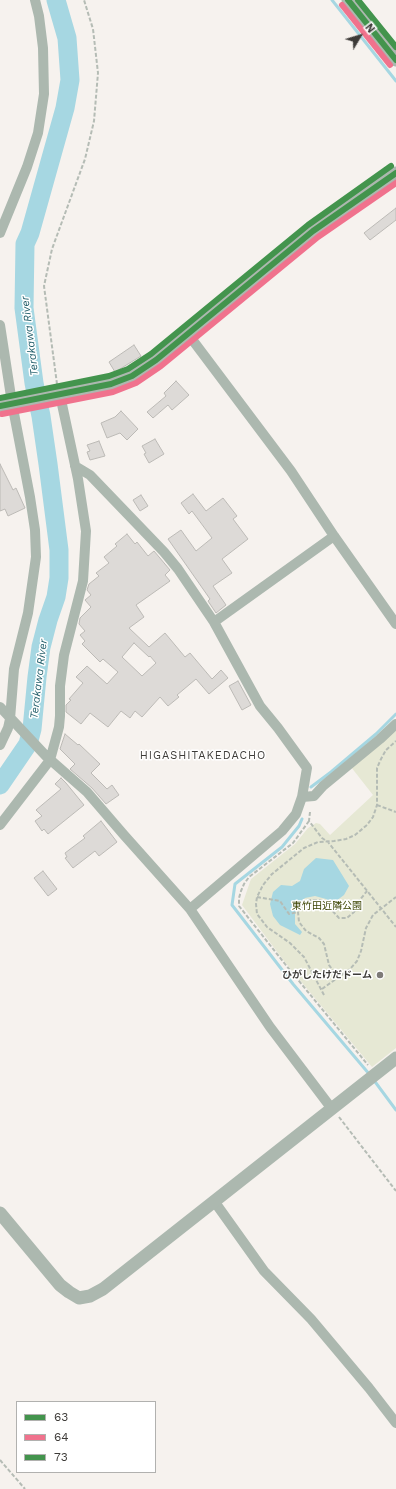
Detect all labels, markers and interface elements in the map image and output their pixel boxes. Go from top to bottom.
north arrow [340,16,380,56]
text: N [362,21,377,36]
water label: Terakawa River [19,295,41,377]
water label: Terakawa River [28,638,50,720]
district label: HIGASHITAKEDACHO [140,749,266,763]
park label: 東竹田近隣公園 [292,900,362,912]
place label: ひがしたけだドーム [282,969,372,981]
marker: ひがしたけだドーム [375,970,385,980]
legend [16,1401,156,1473]
text: 63 [54,1410,68,1424]
text: 64 [54,1430,69,1444]
text: 73 [54,1450,68,1464]

